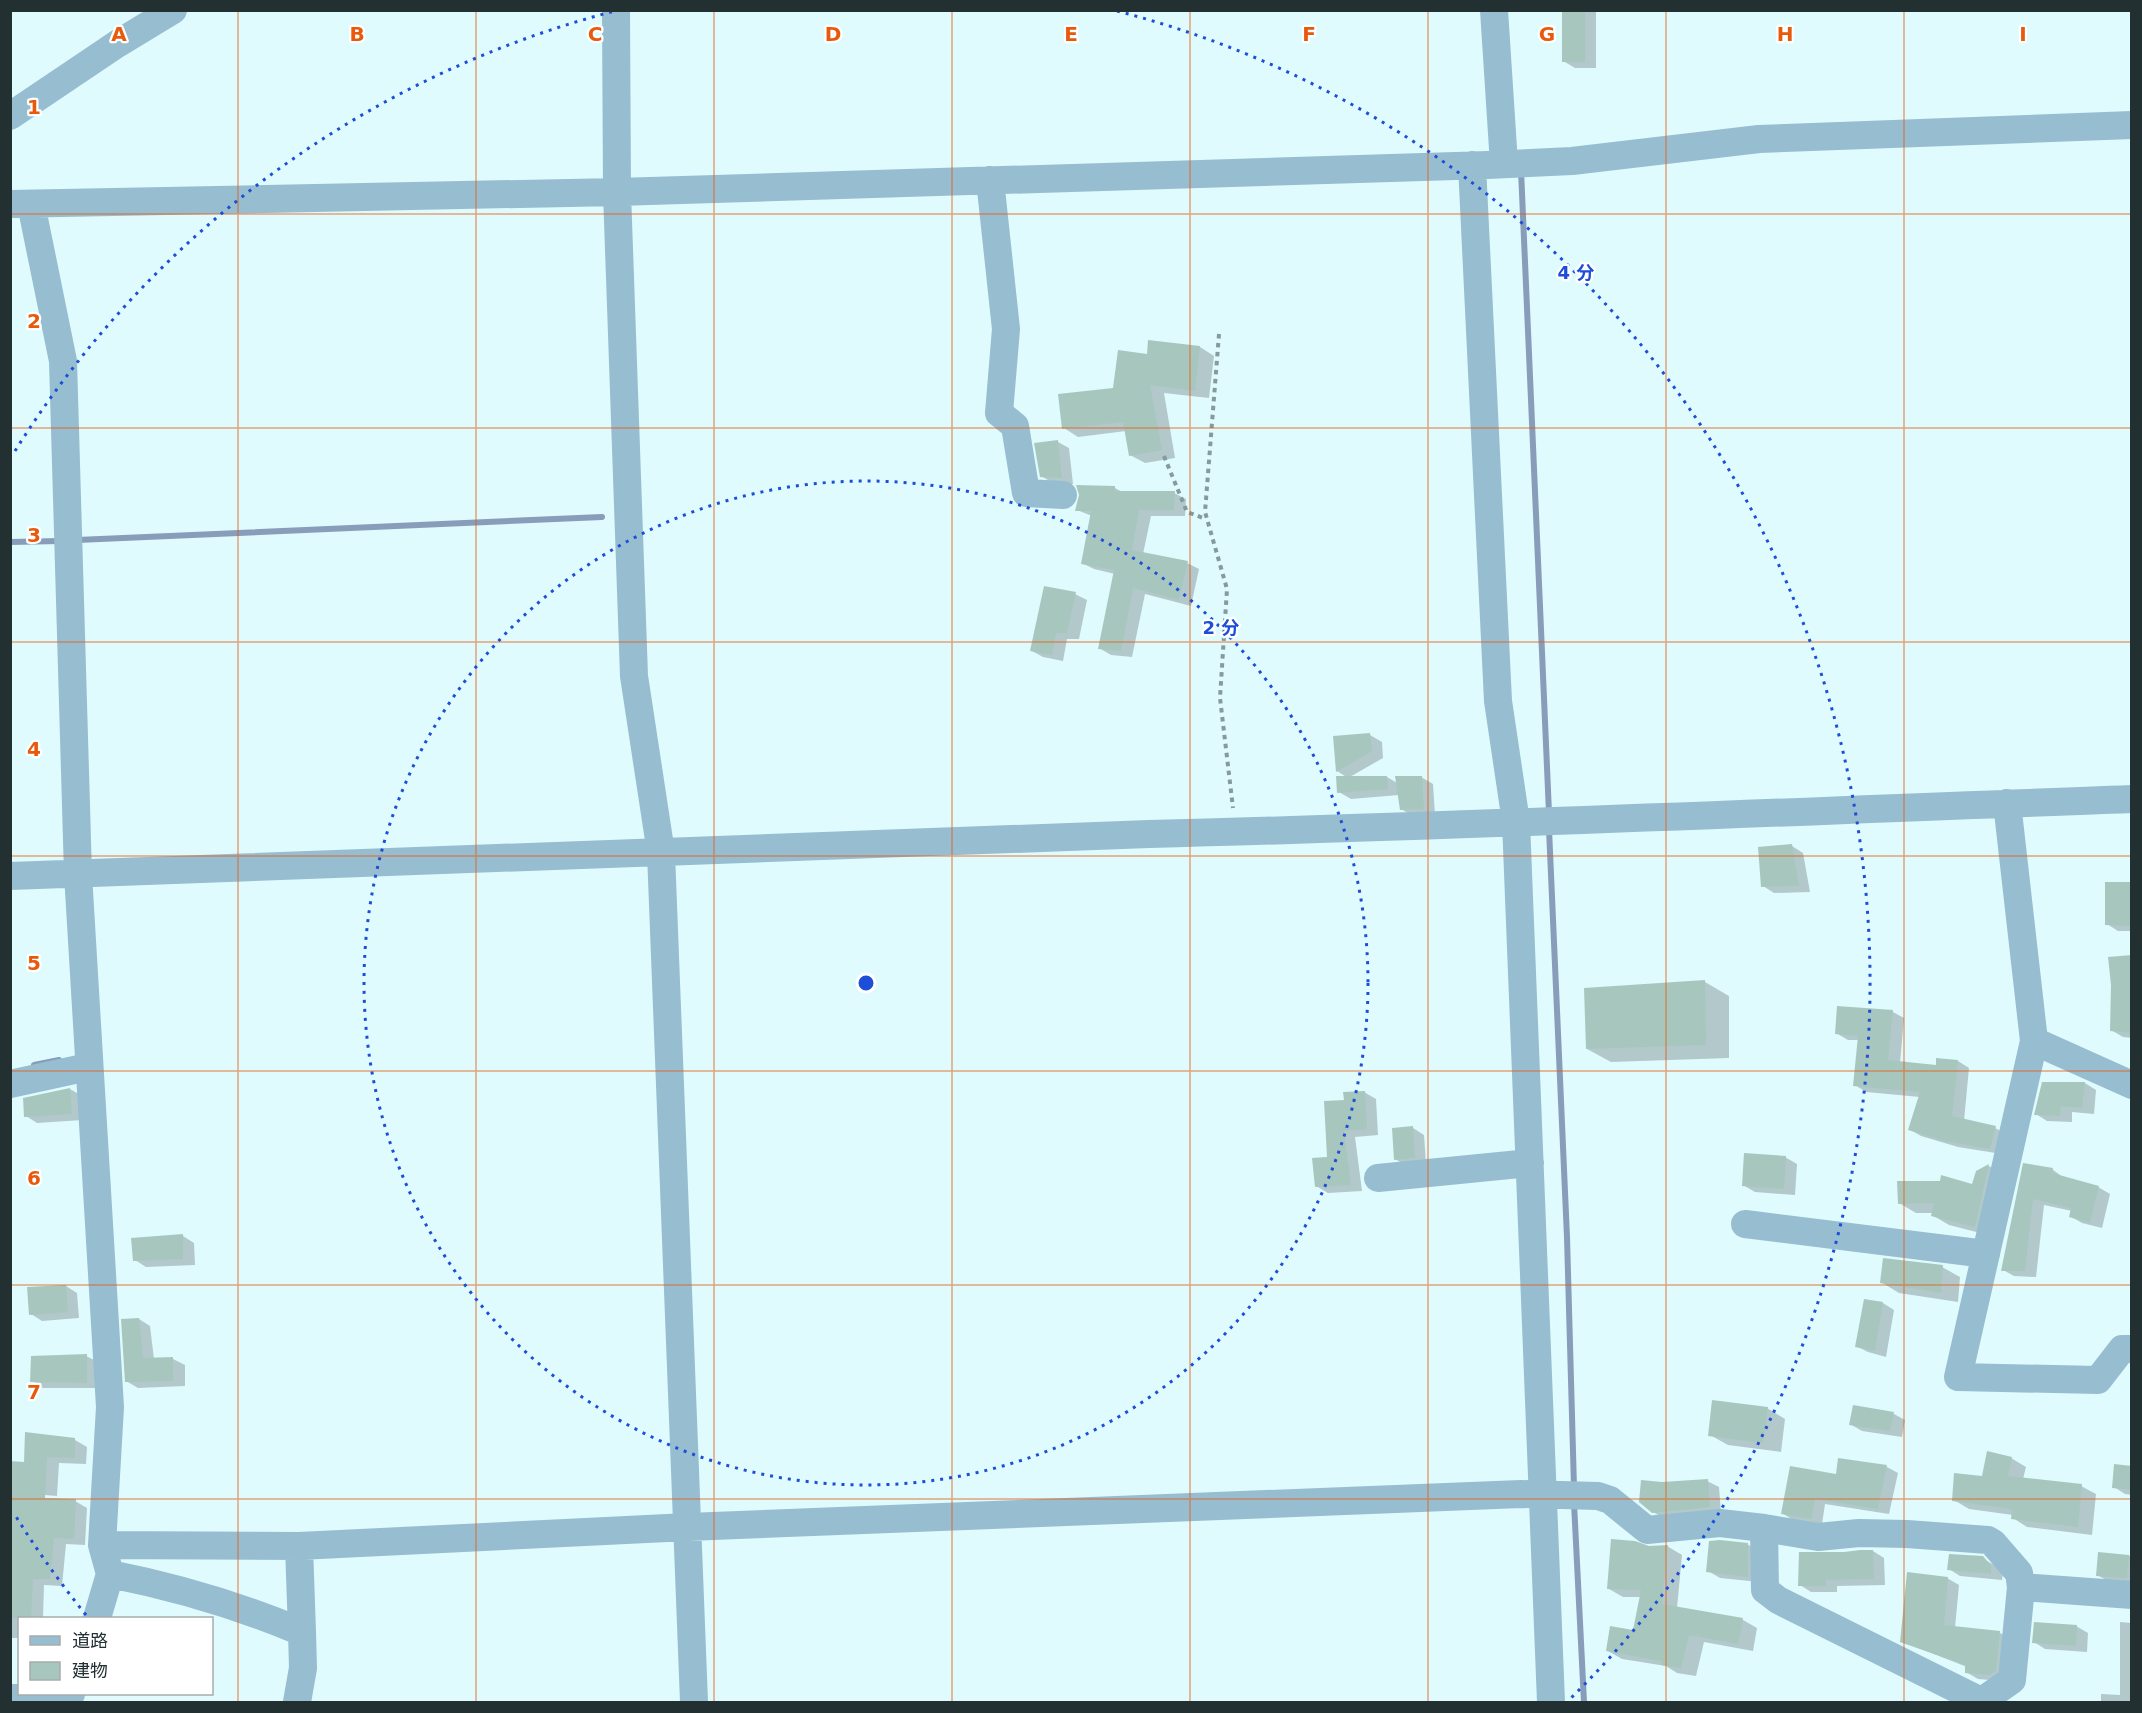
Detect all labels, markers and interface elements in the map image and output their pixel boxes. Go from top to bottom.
text: A [111,22,127,46]
text: B [349,22,365,46]
text: C [588,22,602,46]
text: D [825,22,841,46]
text: E [1064,22,1078,46]
text: F [1302,22,1316,46]
text: G [1539,22,1555,46]
text: H [1777,22,1793,46]
text: I [2019,22,2027,46]
text: 1 [27,95,41,119]
text: 4 分 [1558,262,1594,283]
text: 2 [27,309,41,333]
text: 3 [27,523,41,547]
text: 2 分 [1203,617,1239,638]
text: 4 [27,737,41,761]
text: 5 [27,951,41,975]
centre of rings [856,973,876,993]
text: 6 [27,1166,41,1190]
text: 7 [27,1380,41,1404]
legend [18,1617,213,1695]
text: 道路 [72,1630,108,1651]
text: 建物 [72,1660,108,1681]

